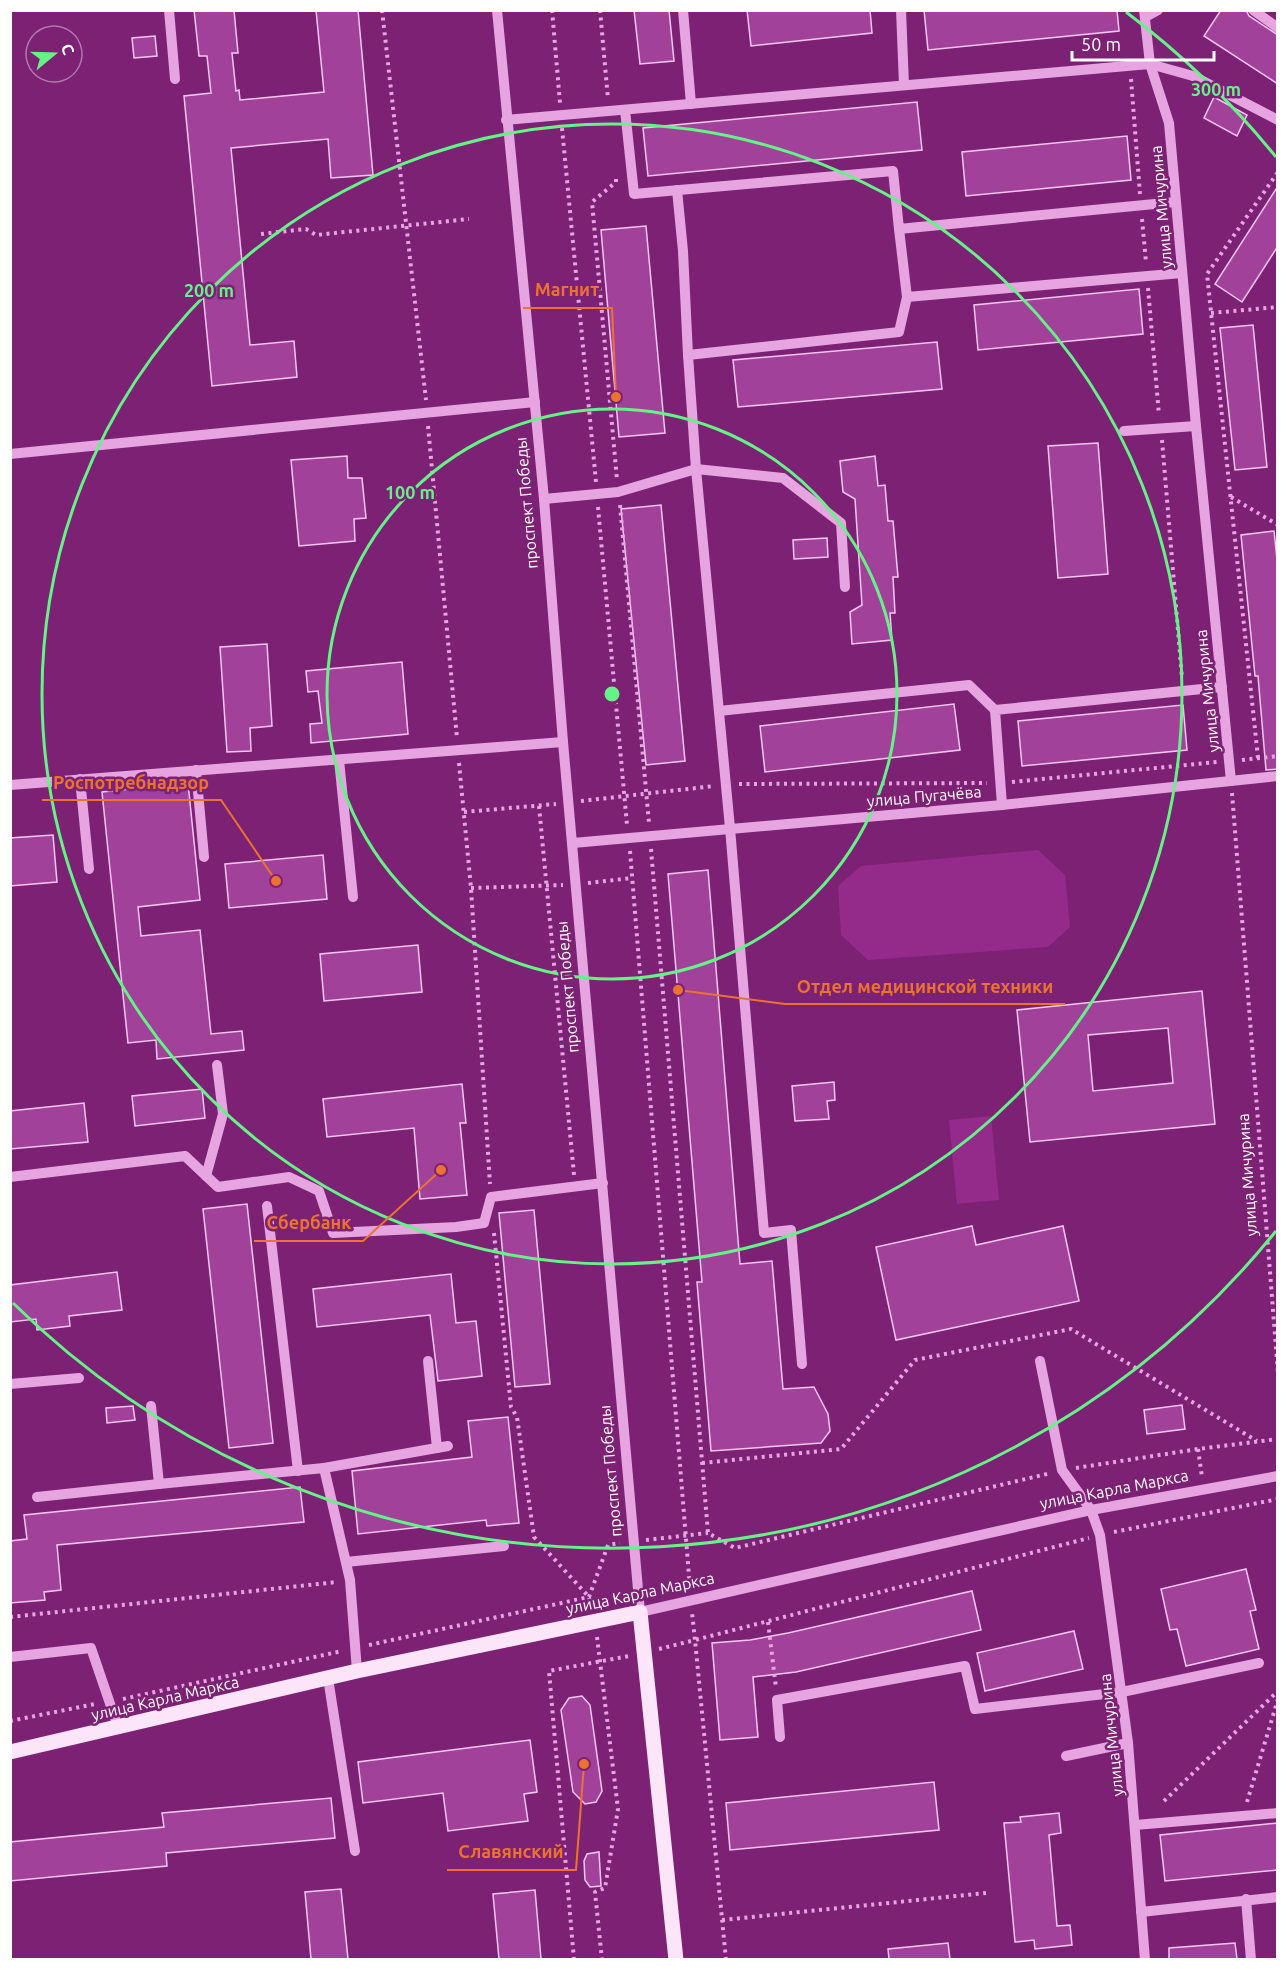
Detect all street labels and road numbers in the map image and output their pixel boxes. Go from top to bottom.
street label: улица Мичурина [1147,145,1175,269]
street label: проспект Победы [511,436,541,570]
street label: улица Мичурина [1192,629,1222,753]
street label: улица Пугачёва [866,782,982,810]
street label: проспект Победы [552,920,582,1054]
street label: улица Мичурина [1234,1113,1260,1237]
street label: проспект Победы [595,1404,625,1538]
street label: улица Карла Маркса [1038,1466,1190,1512]
street label: улица Карла Маркса [564,1568,716,1618]
street label: улица Карла Маркса [89,1672,241,1724]
street label: улица Мичурина [1096,1673,1126,1797]

